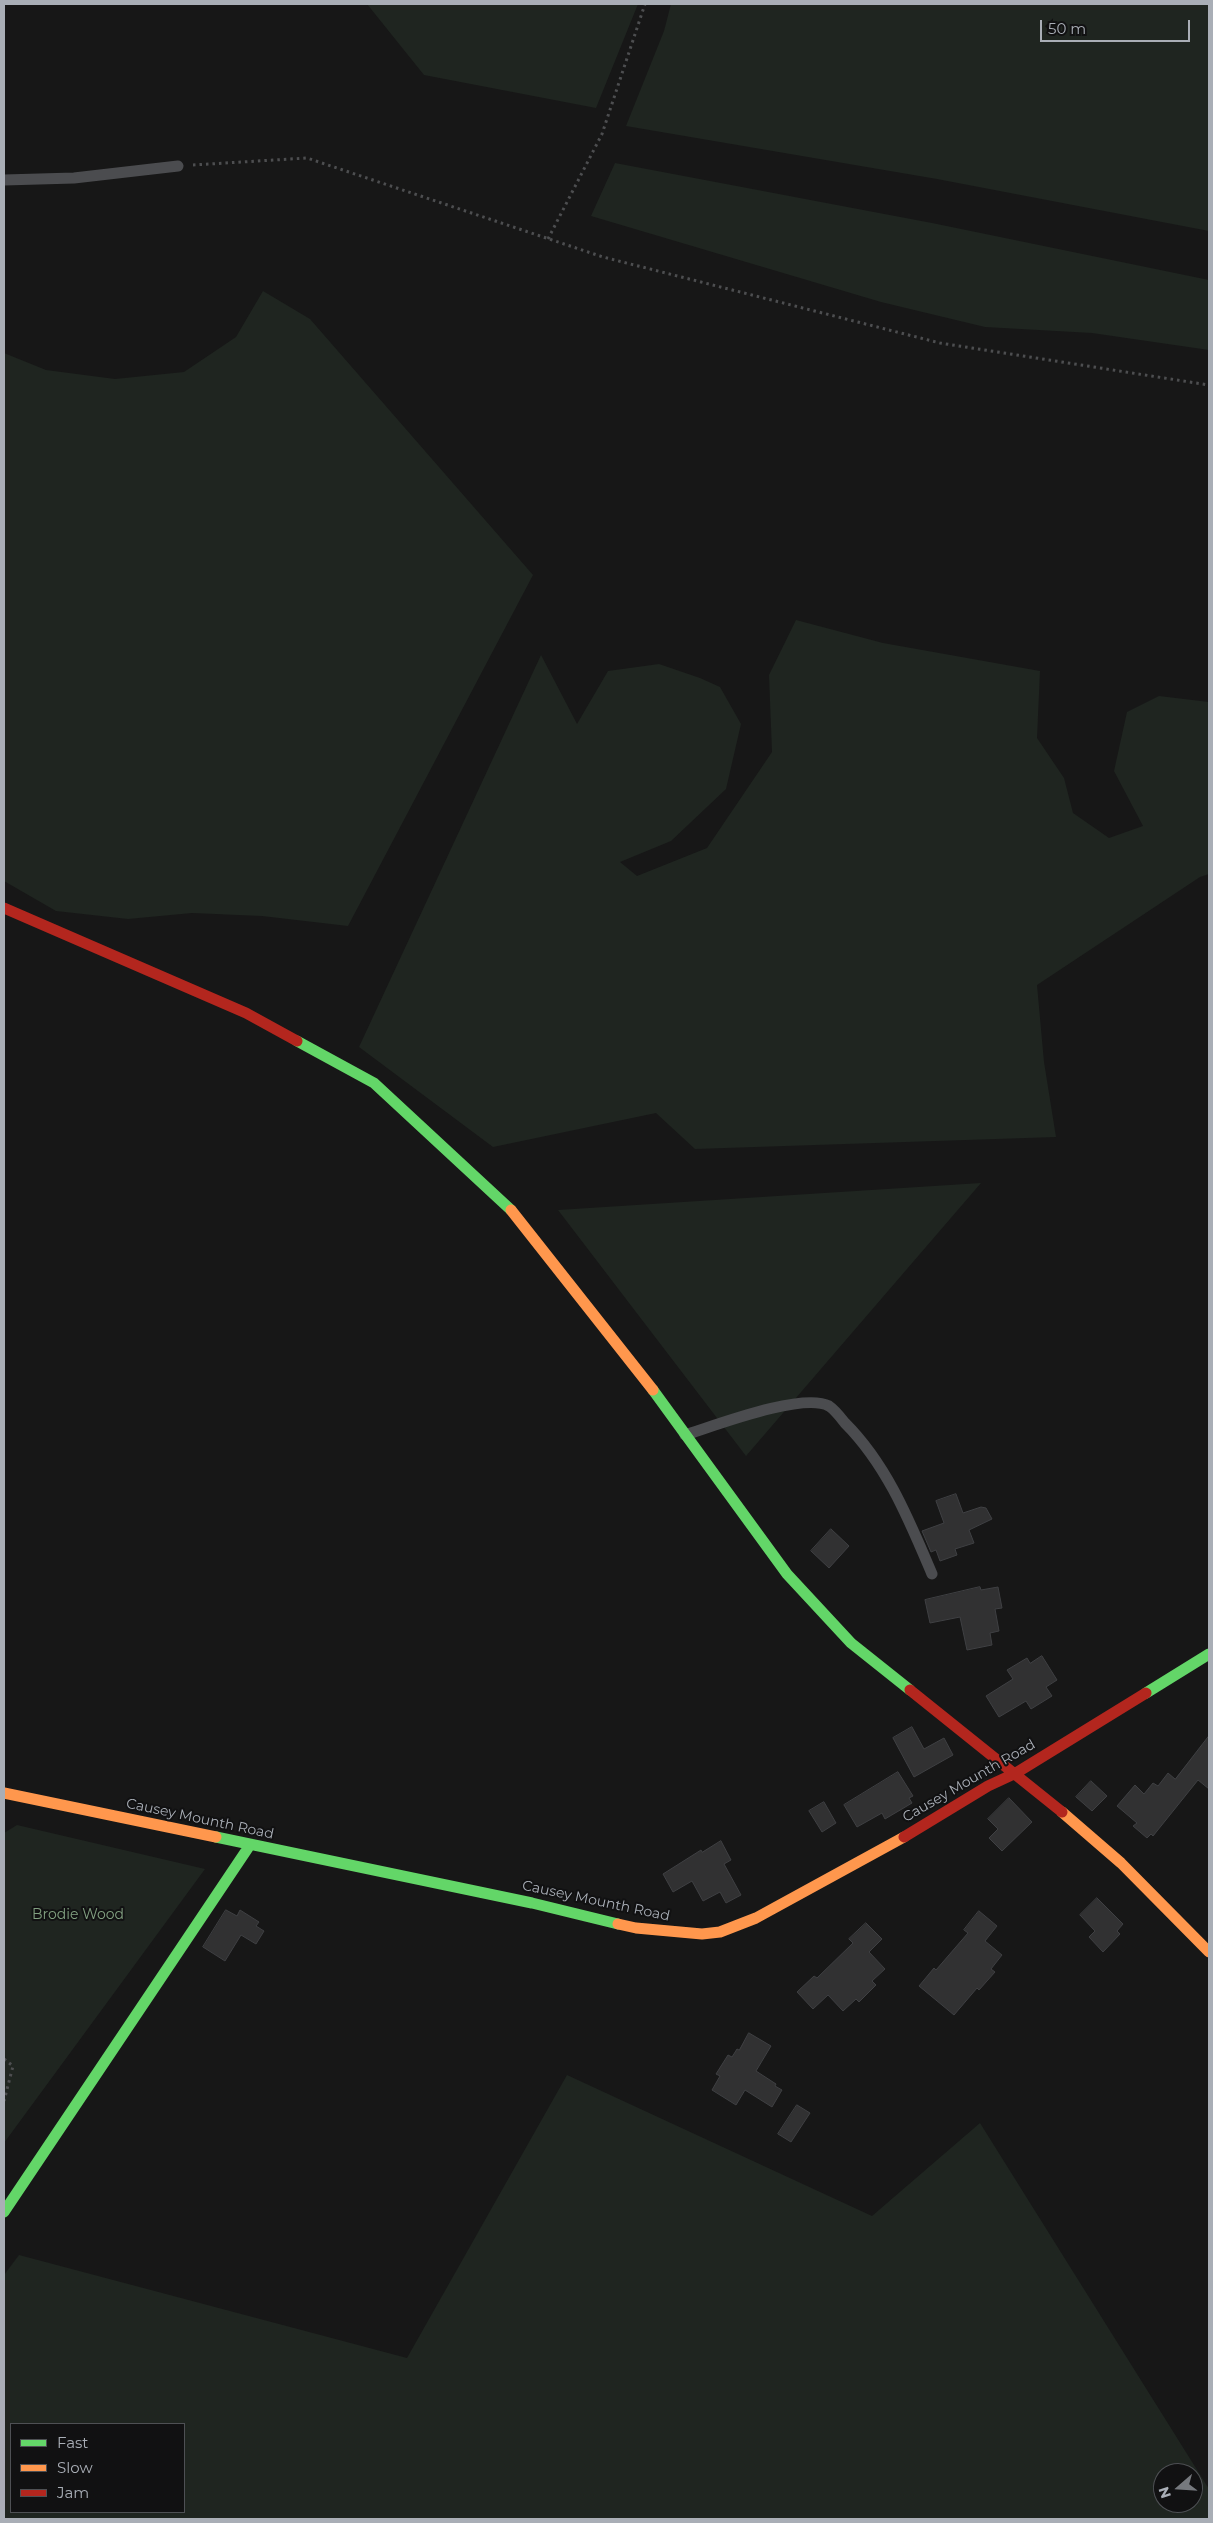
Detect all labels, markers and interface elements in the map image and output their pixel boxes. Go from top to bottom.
scale bar [1043,10,1193,42]
text: 50 m [1048,19,1086,38]
street label: Causey Mounth Road [900,1736,1038,1826]
street label: Causey Mounth Road [125,1795,275,1843]
street label: Causey Mounth Road [521,1877,671,1925]
park label: Brodie Wood [32,1907,124,1923]
legend [10,2423,185,2513]
text: Fast [57,2433,88,2452]
text: Slow [57,2458,93,2477]
north arrow [1153,2463,1203,2513]
text: Jam [57,2483,89,2502]
text: N [1154,2484,1175,2501]

